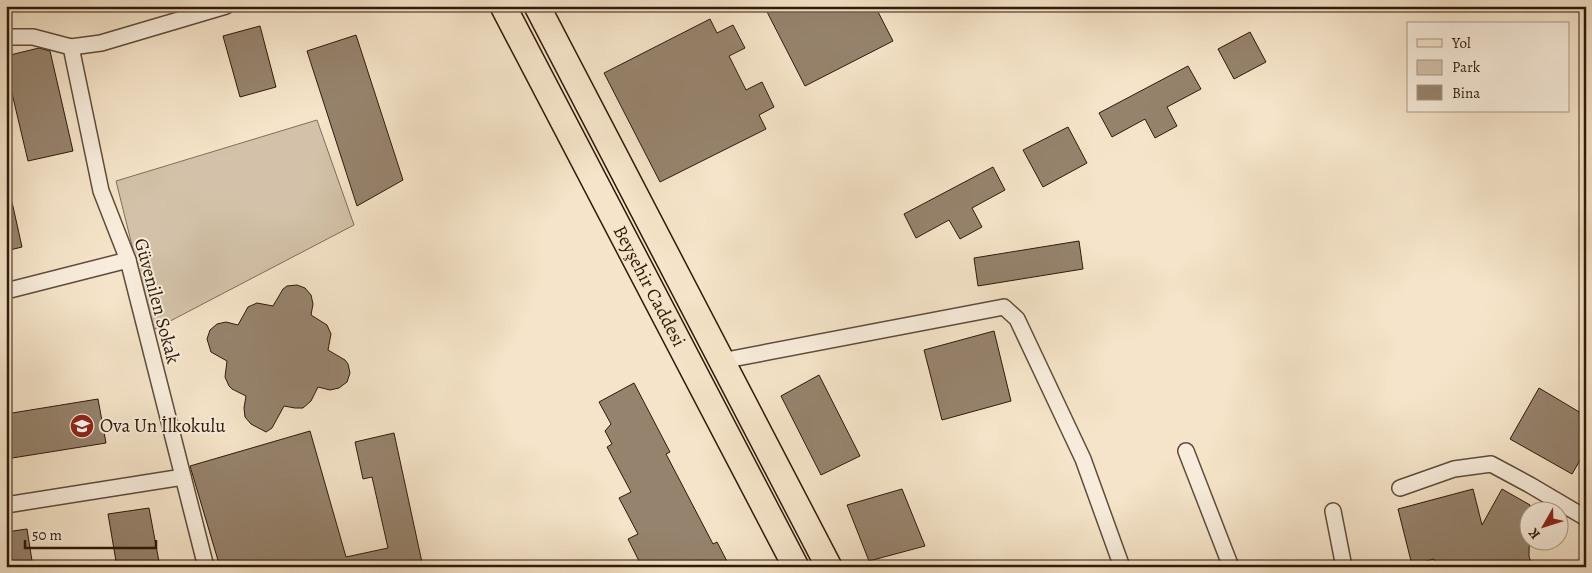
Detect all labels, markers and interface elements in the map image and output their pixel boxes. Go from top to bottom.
legend [1407,22,1570,112]
text: Yol [1451,33,1471,53]
text: Park [1452,57,1481,77]
text: Bina [1452,83,1480,103]
street label: Beyşehir Caddesi [607,221,692,351]
street label: Güvenilen Sokak [128,235,186,367]
school or university icon: Ova Un İlkokulu [69,413,95,439]
place label: Ova Un İlkokulu [100,413,226,439]
north arrow [1520,500,1570,550]
scale bar [25,518,156,550]
text: K [1524,524,1545,543]
text: 50 m [32,525,62,545]

